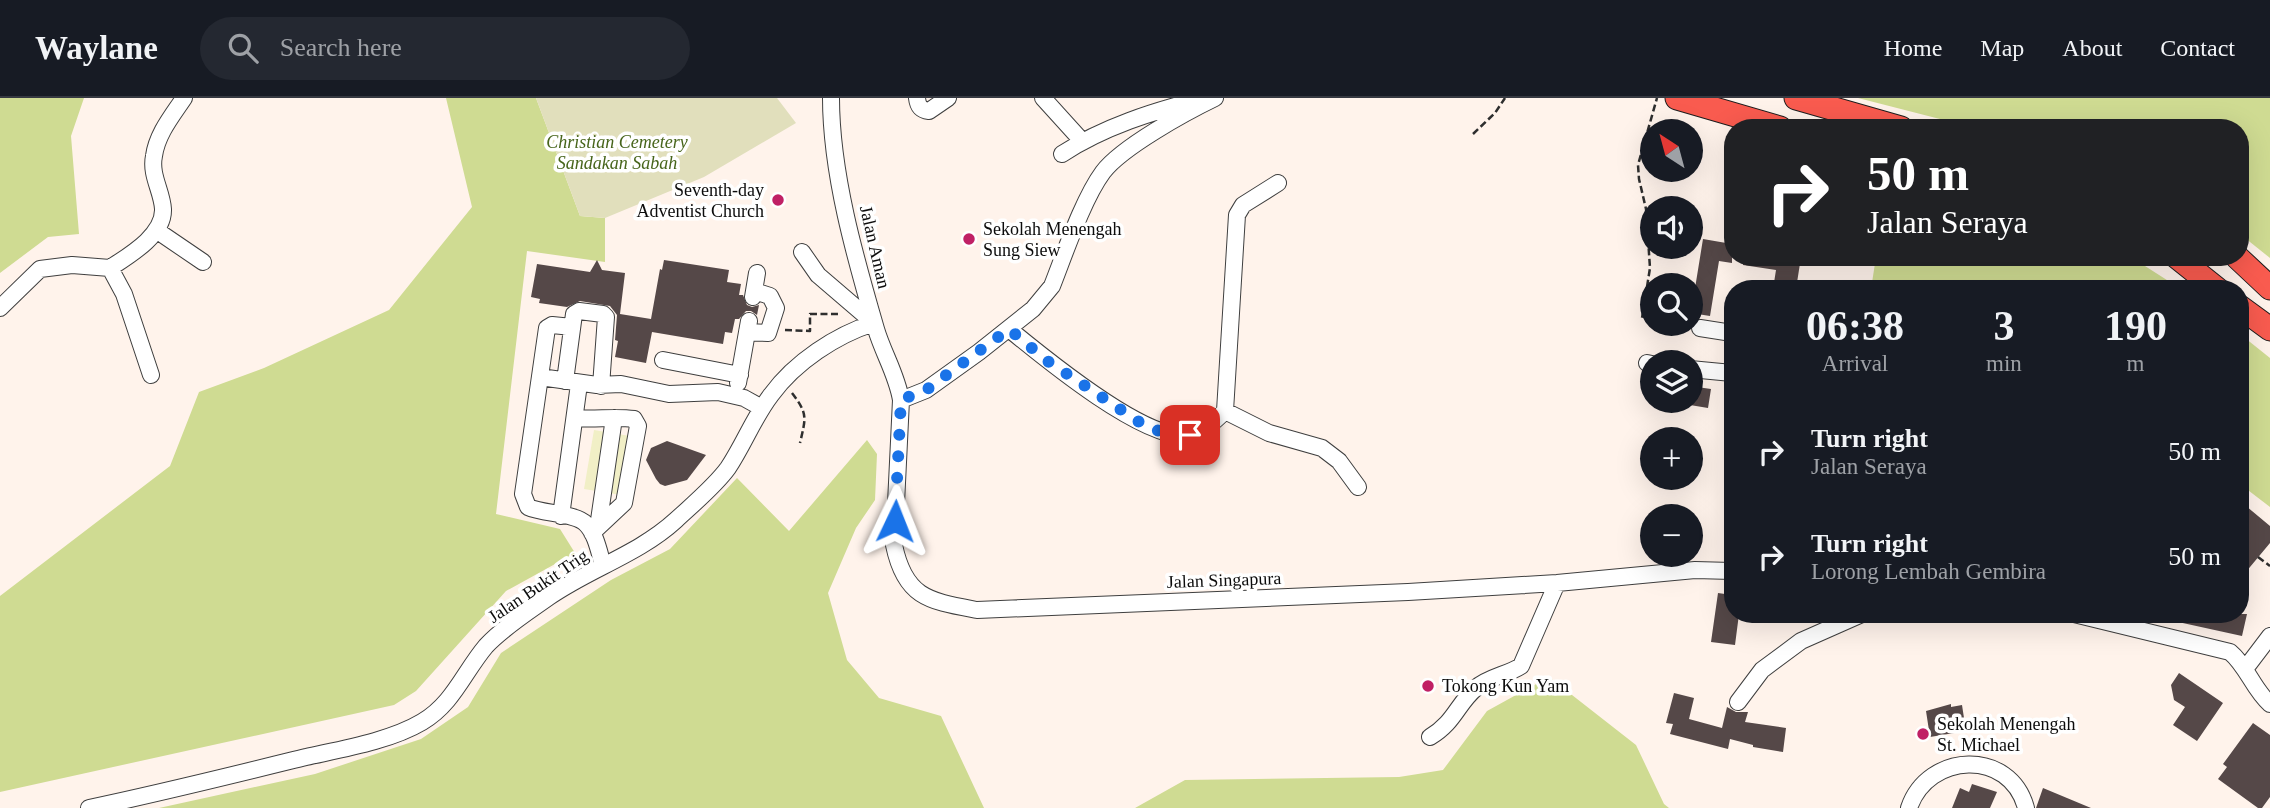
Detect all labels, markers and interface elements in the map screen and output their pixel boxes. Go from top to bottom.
search box [200,17,690,80]
icon: search [224,29,262,67]
text: Waylane [35,30,158,66]
text: Search here [280,33,402,62]
text: Home [1884,35,1942,61]
text: Map [1980,35,2024,61]
text: About [2062,35,2122,61]
text: Contact [2160,35,2235,61]
north arrow [1640,119,1703,182]
map controls [1640,119,1703,567]
park label: Christian Cemetery Sandakan Sabah [546,132,688,173]
text: 50 m [1867,146,1969,201]
icon: right [1752,147,1843,238]
place label: Seventh-day Adventist Church [637,180,764,221]
marker: Seventh-day Adventist Church [770,192,786,208]
button: sound [1640,196,1703,259]
street label: Jalan Aman [856,204,894,290]
text: Jalan Seraya [1867,204,2028,240]
place label: Sekolah Menengah Sung Siew [983,219,1121,260]
marker: Sekolah Menengah Sung Siew [961,231,977,247]
button: search [1640,273,1703,336]
text: 06:38 [1806,303,1904,349]
text: 3 [1993,303,2014,349]
text: 190 [2104,303,2167,349]
button: layers [1640,350,1703,413]
text: Arrival [1822,351,1888,376]
text: min [1986,351,2022,376]
text: m [2126,351,2144,376]
pin [1160,405,1220,465]
icon: arrive [1171,416,1209,454]
text: Turn right [1811,424,1928,453]
button: + [1640,427,1703,490]
icon: right [1752,433,1790,471]
text: 50 m [2168,437,2221,466]
text: Jalan Seraya [1811,454,1927,479]
position arrow [858,484,932,558]
button: − [1640,504,1703,567]
text: Turn right [1811,529,1928,558]
icon: right [1752,538,1790,576]
text: 50 m [2168,542,2221,571]
street label: Jalan Bukit Trig [484,545,592,627]
text: Lorong Lembah Gembira [1811,559,2046,584]
street label: Jalan Singapura [1166,568,1282,592]
place label: Tokong Kun Yam [1442,676,1569,696]
marker: Tokong Kun Yam [1420,678,1436,694]
place label: Sekolah Menengah St. Michael [1937,714,2075,755]
marker: Sekolah Menengah St. Michael [1915,726,1931,742]

